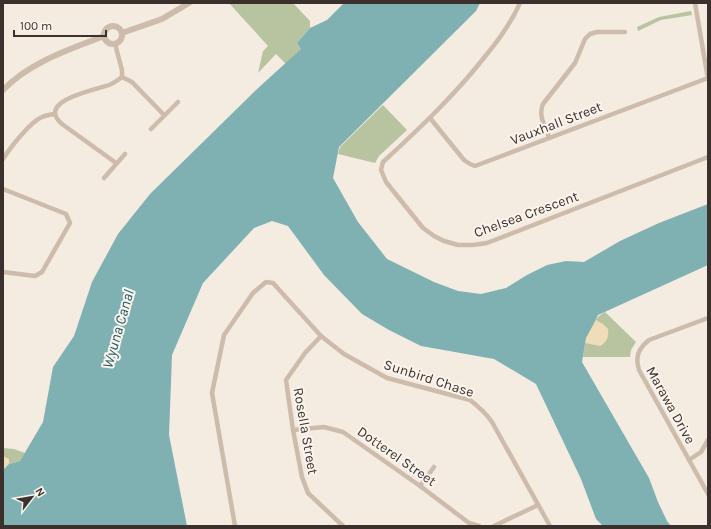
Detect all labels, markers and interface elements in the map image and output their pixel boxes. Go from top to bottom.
scale bar [14,12,106,38]
text: 100 m [20,19,52,33]
street label: Vauxhall Street [508,98,604,149]
street label: Chelsea Crescent [472,188,581,241]
water label: Wyuna Canal [98,287,138,370]
street label: Sunbird Chase [382,356,476,401]
street label: Marawa Drive [642,363,699,447]
street label: Rosella Street [289,386,322,476]
street label: Dotterel Street [354,423,439,490]
north arrow [12,477,52,517]
text: N [33,485,48,499]

